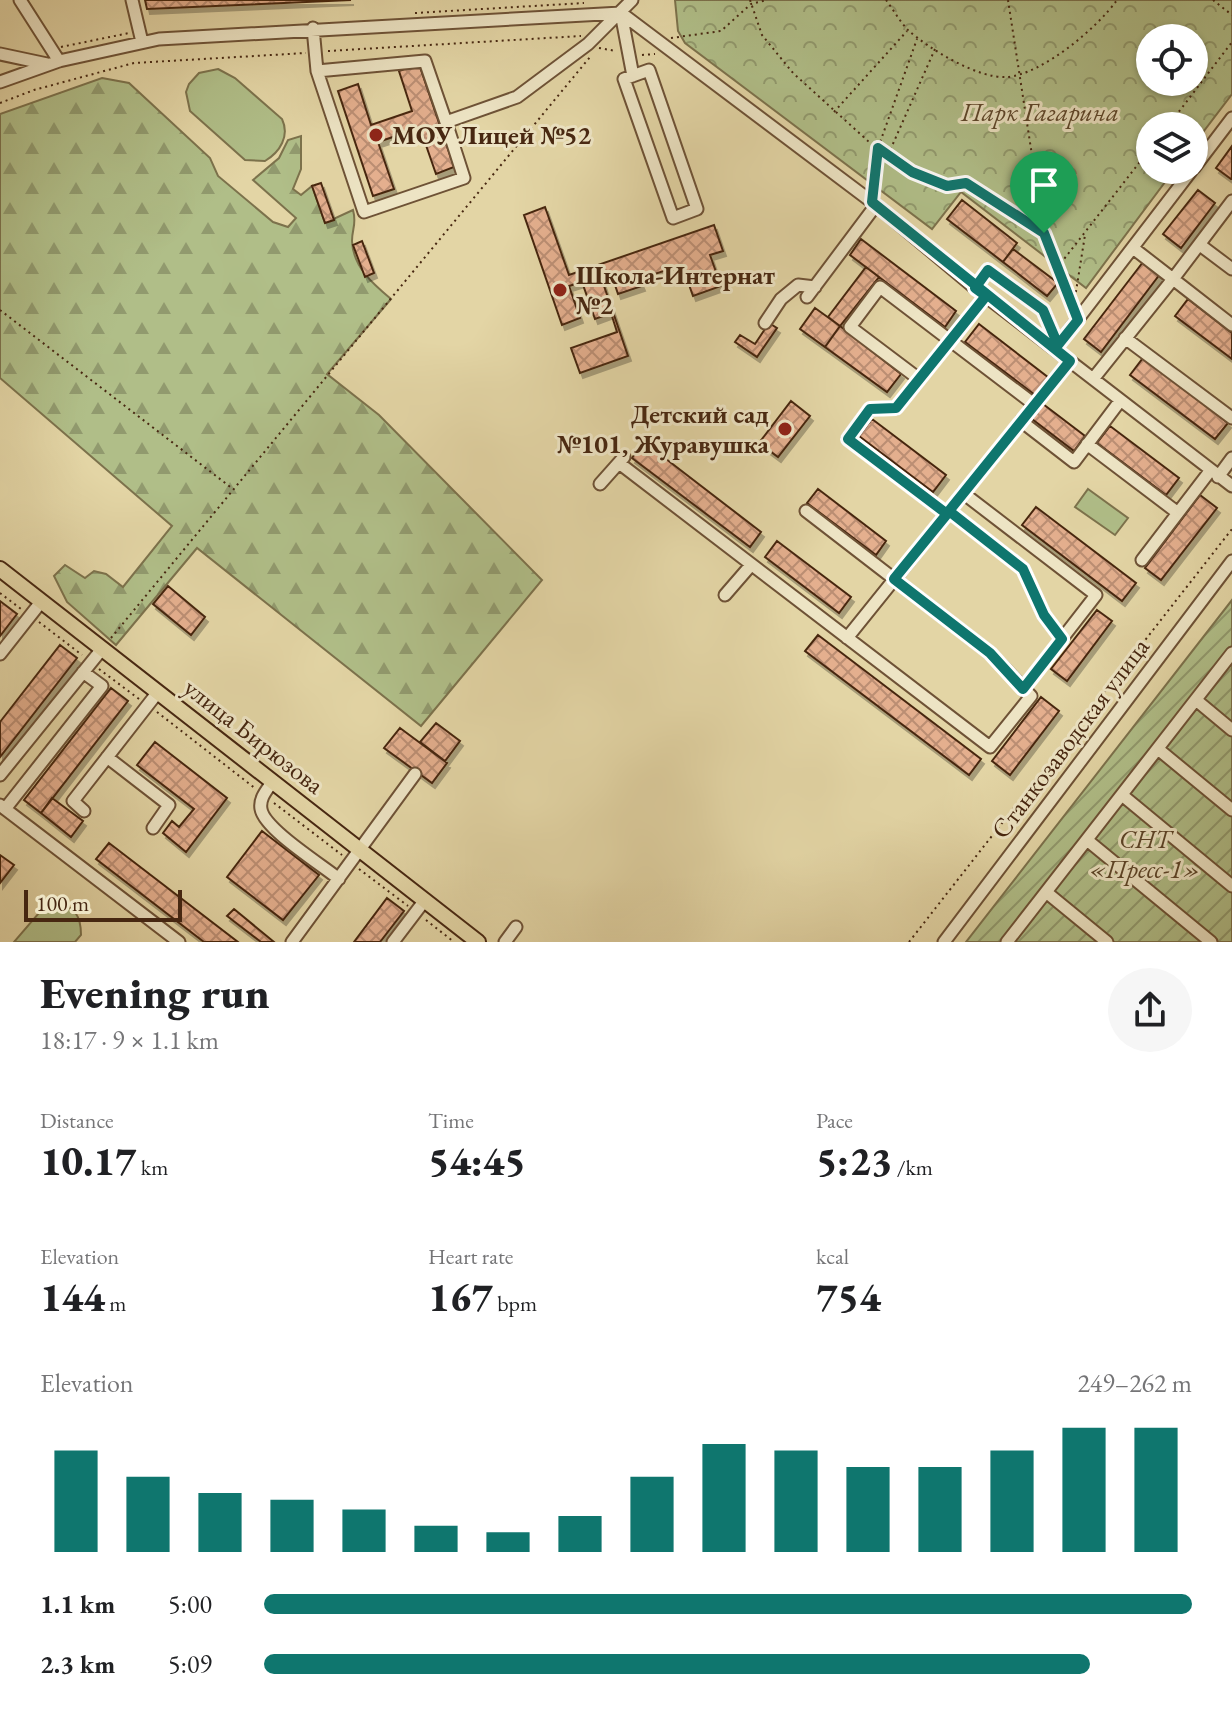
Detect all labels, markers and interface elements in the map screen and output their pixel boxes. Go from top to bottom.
map controls [1136,24,1208,184]
button: locate [1136,24,1208,96]
park label: Парк Гагарина [960,95,1119,129]
button: layers [1136,112,1208,184]
place label: МОУ Лицей №52 [392,118,592,152]
marker: МОУ Лицей №52 [367,126,385,144]
pin [1010,151,1078,233]
icon: arrive [1022,163,1066,207]
place label: Школа-Интернат №2 [576,258,775,322]
marker: Школа-Интернат №2 [551,281,569,299]
place label: Детский сад №101, Журавушка [557,397,770,461]
marker: Детский сад №101, Журавушка [776,420,794,438]
street label: Станкозаводская улица [983,630,1157,845]
street label: улица Бирюзова [177,670,332,802]
park label: СНТ «Пресс-1» [1090,822,1200,886]
scale bar [24,886,182,922]
text: 100 m [36,889,89,918]
text: Evening run [40,964,270,1021]
button: share [1108,968,1192,1052]
text: 18:17 · 9 × 1.1 km [40,1023,219,1057]
text: Distance [40,1106,113,1135]
text: Time [428,1106,474,1135]
text: Pace [816,1106,853,1135]
text: 10.17 [40,1135,136,1187]
text: 54:45 [428,1135,526,1187]
text: 5:23 [816,1135,892,1187]
text: km [136,1153,168,1182]
text: /km [892,1153,933,1182]
text: Elevation [40,1242,119,1271]
text: Heart rate [428,1242,513,1271]
text: kcal [816,1242,849,1271]
text: 144 [40,1271,105,1323]
text: 167 [428,1271,493,1323]
text: 754 [816,1271,881,1323]
text: m [105,1289,126,1318]
text: bpm [493,1289,537,1318]
text: Elevation [40,1366,134,1400]
text: 249–262 m [1077,1366,1192,1400]
text: 1.1 km [40,1587,115,1621]
text: 5:00 [168,1587,212,1621]
text: 2.3 km [40,1647,115,1681]
text: 5:09 [168,1647,212,1681]

